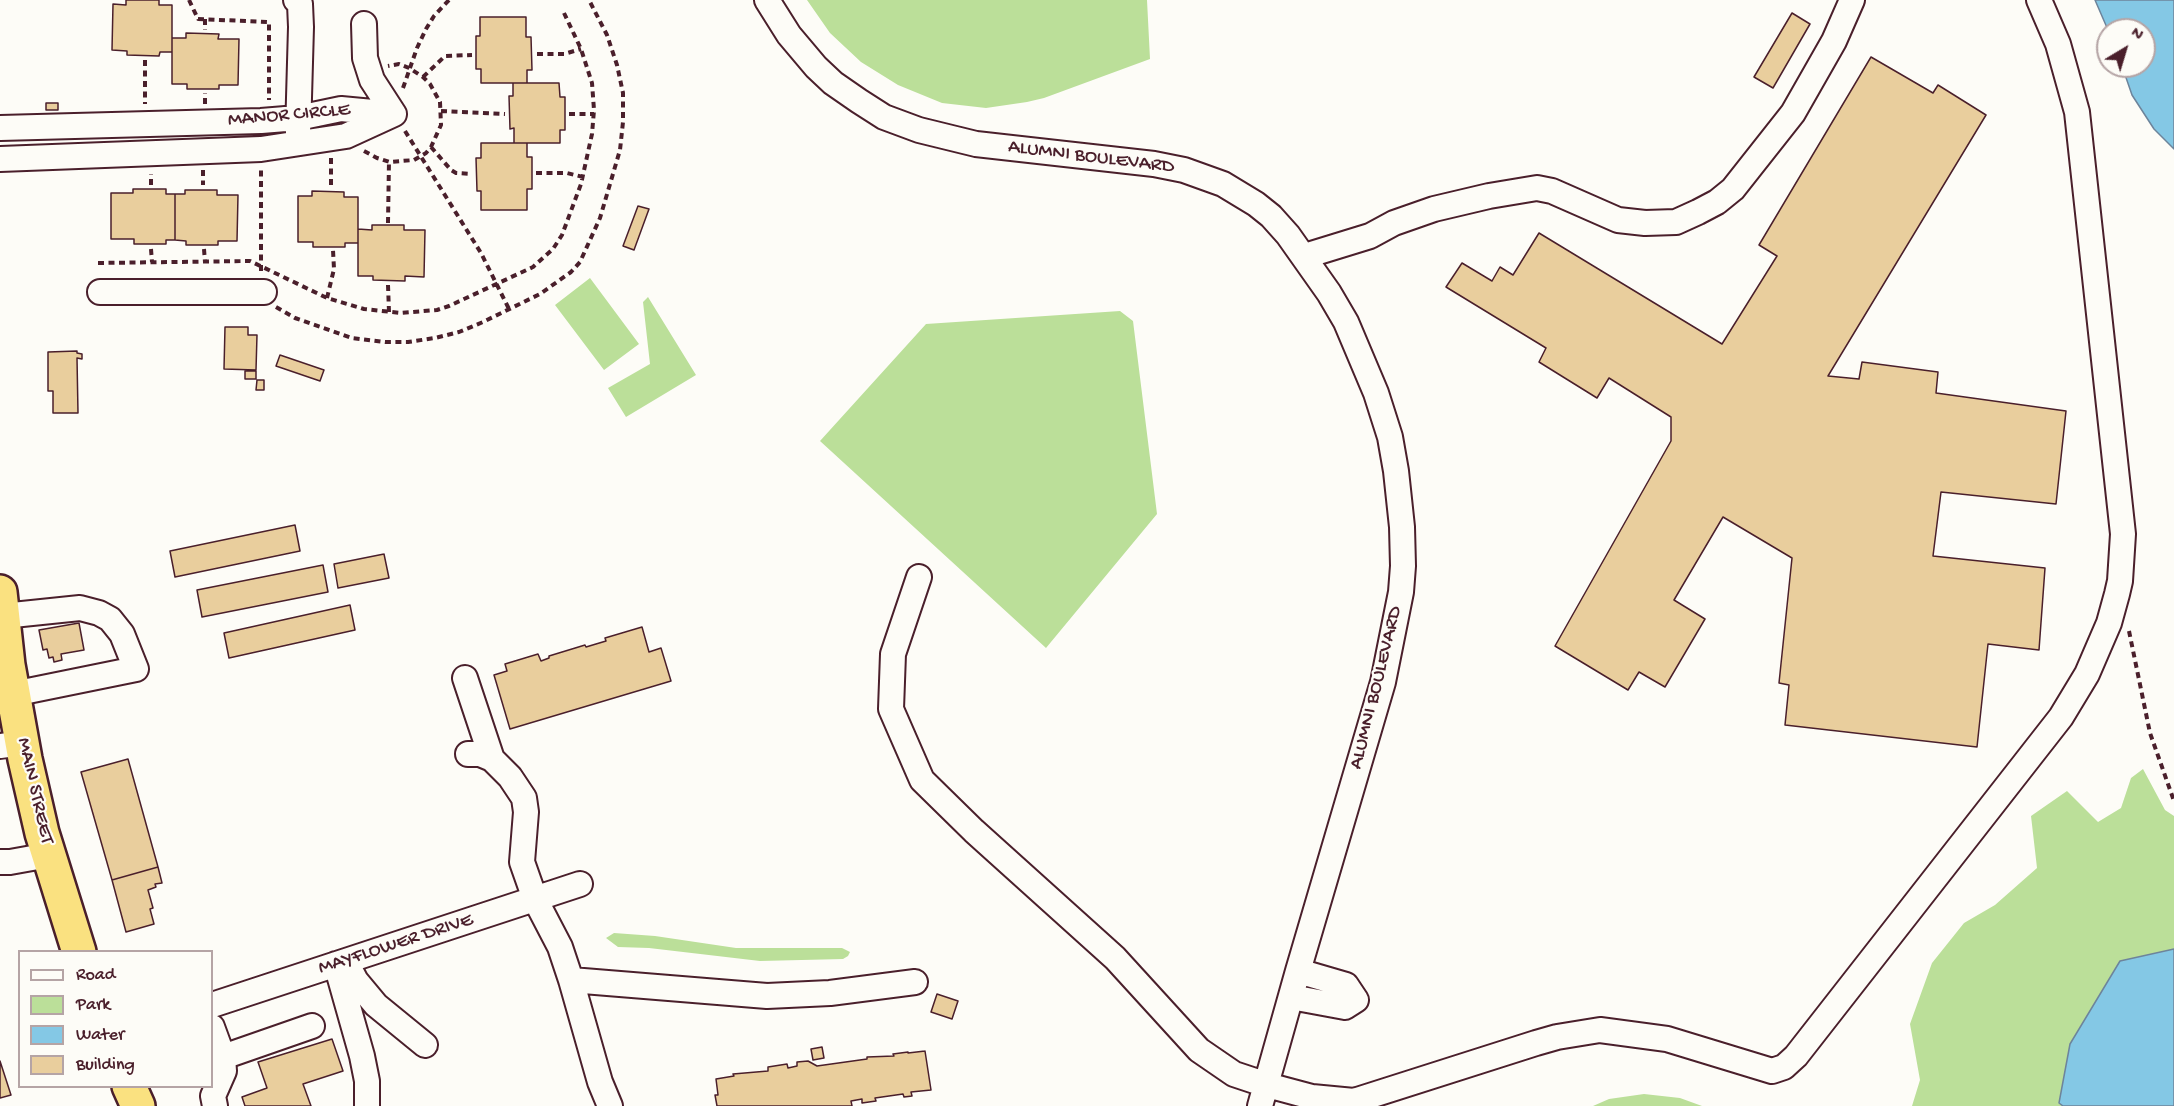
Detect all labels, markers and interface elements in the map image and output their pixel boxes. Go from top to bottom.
north arrow [2096,18,2156,78]
text: N [2126,24,2146,46]
street label: MANOR CIRCLE [227,99,351,133]
street label: ALUMNI BOULEVARD [1007,136,1175,180]
street label: ALUMNI BOULEVARD [1345,604,1409,772]
street label: MAIN STREET [10,736,58,846]
street label: MAYFLOWER DRIVE [316,909,476,981]
legend [18,950,213,1088]
text: Road [76,965,115,986]
text: Park [76,995,110,1016]
text: Water [76,1025,124,1046]
text: Building [76,1055,135,1076]

